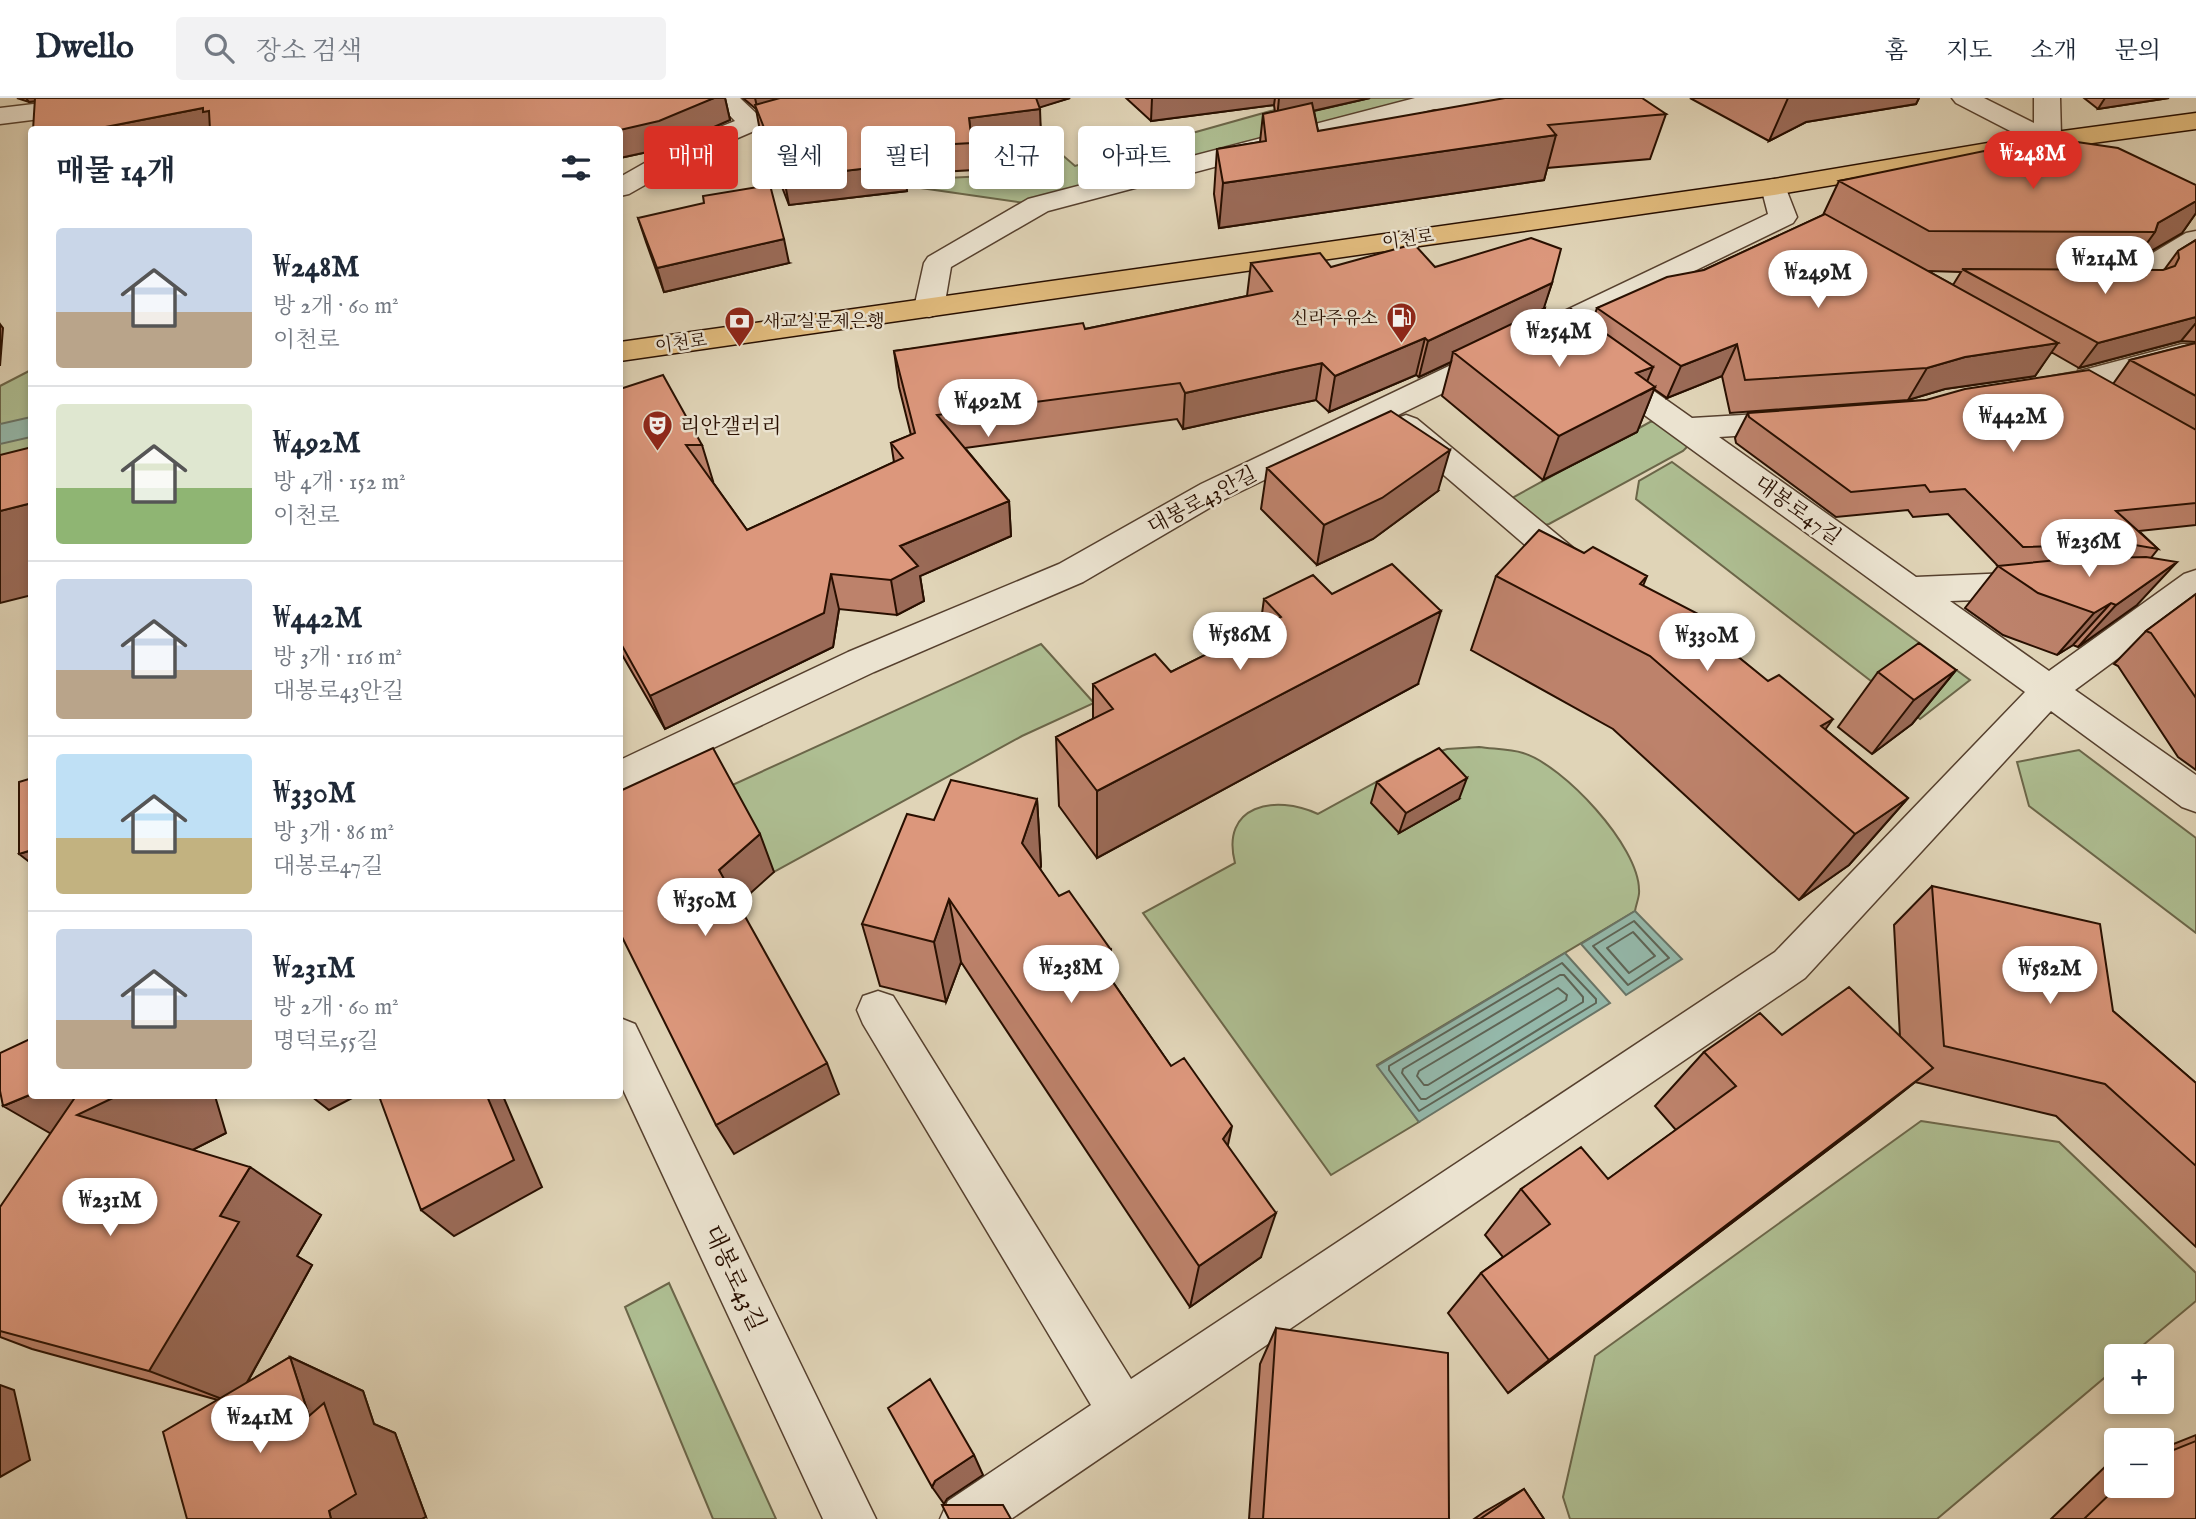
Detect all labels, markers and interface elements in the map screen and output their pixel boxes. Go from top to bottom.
search box [176,17,666,80]
text: Dwello [35,27,134,69]
icon: search [200,29,238,67]
text: 장소 검색 [256,35,362,68]
text: 홈 [1885,36,1908,67]
text: 지도 [1946,36,1992,67]
text: 소개 [2030,36,2077,67]
text: 문의 [2115,36,2161,67]
chip: 매매 [644,126,738,189]
chip: 월세 [752,126,847,189]
chip: 필터 [861,126,955,189]
chip: 신규 [969,126,1064,189]
chip: 아파트 [1078,126,1195,189]
pin: ₩248M [1984,132,2082,191]
text: ₩248M [2000,139,2066,168]
icon: filters [557,149,595,187]
text: 매물 14개 [56,153,175,191]
street label: 이천로 [1381,225,1436,256]
pin: ₩214M [2056,236,2154,296]
text: ₩214M [2072,244,2138,273]
text: ₩248M [273,249,359,287]
pin: ₩249M [1769,250,1867,310]
icon: home [112,256,196,340]
text: ₩249M [1784,258,1852,287]
text: 방 2개 · 60 m² [273,292,399,321]
fuel station icon: 신라주유소 [1384,301,1418,345]
bank icon: 새교실문제은행 [723,304,757,348]
place label: 신라주유소 [1291,308,1378,331]
pin: ₩254M [1510,310,1608,369]
place label: 새교실문제은행 [763,311,885,334]
text: ₩254M [1526,317,1592,346]
text: 이천로 [273,326,340,355]
street label: 이천로 [654,329,709,360]
pin: ₩492M [939,380,1037,439]
text: ₩492M [954,387,1022,416]
pin: ₩442M [1964,394,2062,454]
text: ₩442M [1979,402,2047,431]
theatre icon: 리안갤러리 [640,409,674,453]
place label: 리안갤러리 [680,414,781,441]
text: ₩492M [273,425,361,463]
icon: home [112,432,196,516]
street label: 대봉로43안길 [1144,461,1262,541]
text: 방 4개 · 152 m² [273,468,406,497]
street label: 대봉로47길 [1748,471,1846,552]
text: 이천로 [273,502,340,531]
pin: ₩236M [2040,519,2138,579]
text: ₩236M [2057,527,2121,556]
text: ₩442M [273,600,362,638]
icon: home [112,607,196,691]
pin: ₩586M [1191,612,1289,672]
pin: ₩330M [1658,614,1756,673]
text: ₩586M [1209,620,1271,649]
text: ₩330M [1675,621,1739,650]
text: 방 3개 · 116 m² [273,643,402,672]
text: 대봉로43안길 [273,677,404,706]
text: ₩330M [273,775,356,813]
icon: home [112,782,196,866]
text: 방 3개 · 86 m² [273,818,394,847]
text: 대봉로47길 [273,852,383,881]
pin: ₩350M [656,878,754,938]
text: ₩350M [673,886,737,915]
pin: ₩238M [1022,946,1120,1005]
pin: ₩582M [2001,946,2099,1006]
text: ₩231M [273,950,355,988]
text: ₩238M [1039,953,1103,982]
text: ₩582M [2018,954,2082,983]
icon: home [112,957,196,1041]
text: 방 2개 · 60 m² [273,993,399,1022]
text: 명덕로55길 [273,1027,379,1056]
pin: ₩231M [61,1178,159,1238]
text: ₩231M [78,1186,142,1215]
street label: 대봉로43길 [696,1221,772,1337]
map controls [2104,1344,2174,1498]
button: + [2104,1344,2174,1414]
pin: ₩241M [211,1396,309,1455]
text: ₩241M [227,1403,293,1432]
button: − [2104,1428,2174,1498]

